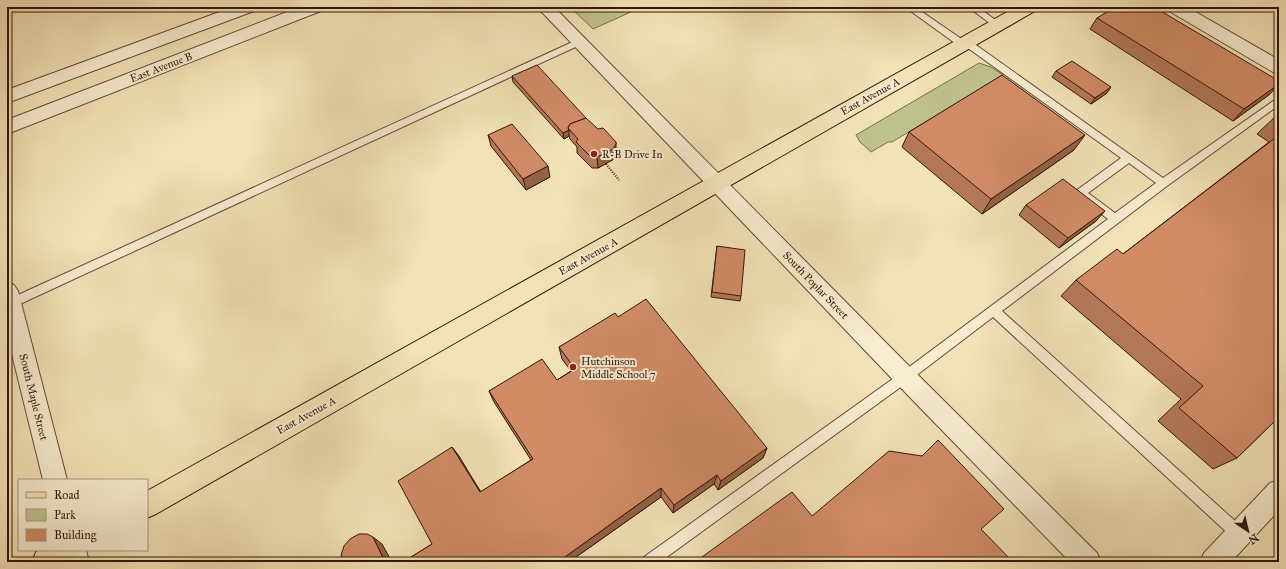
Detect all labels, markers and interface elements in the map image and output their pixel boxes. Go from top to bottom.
street label: East Avenue B [128,50,194,85]
street label: East Avenue A [838,75,903,118]
place label: R-B Drive In [602,148,662,161]
marker: R-B Drive In [589,149,599,159]
street label: East Avenue A [556,235,621,278]
street label: South Poplar Street [780,249,851,322]
street label: South Maple Street [16,352,51,442]
place label: Hutchinson Middle School 7 [581,355,656,381]
marker: Hutchinson Middle School 7 [568,362,578,372]
street label: East Avenue A [274,394,339,437]
legend [18,479,148,551]
text: Road [54,488,80,502]
text: Park [54,508,76,522]
north arrow [1228,511,1268,551]
text: Building [54,528,97,543]
text: N [1245,531,1261,547]

